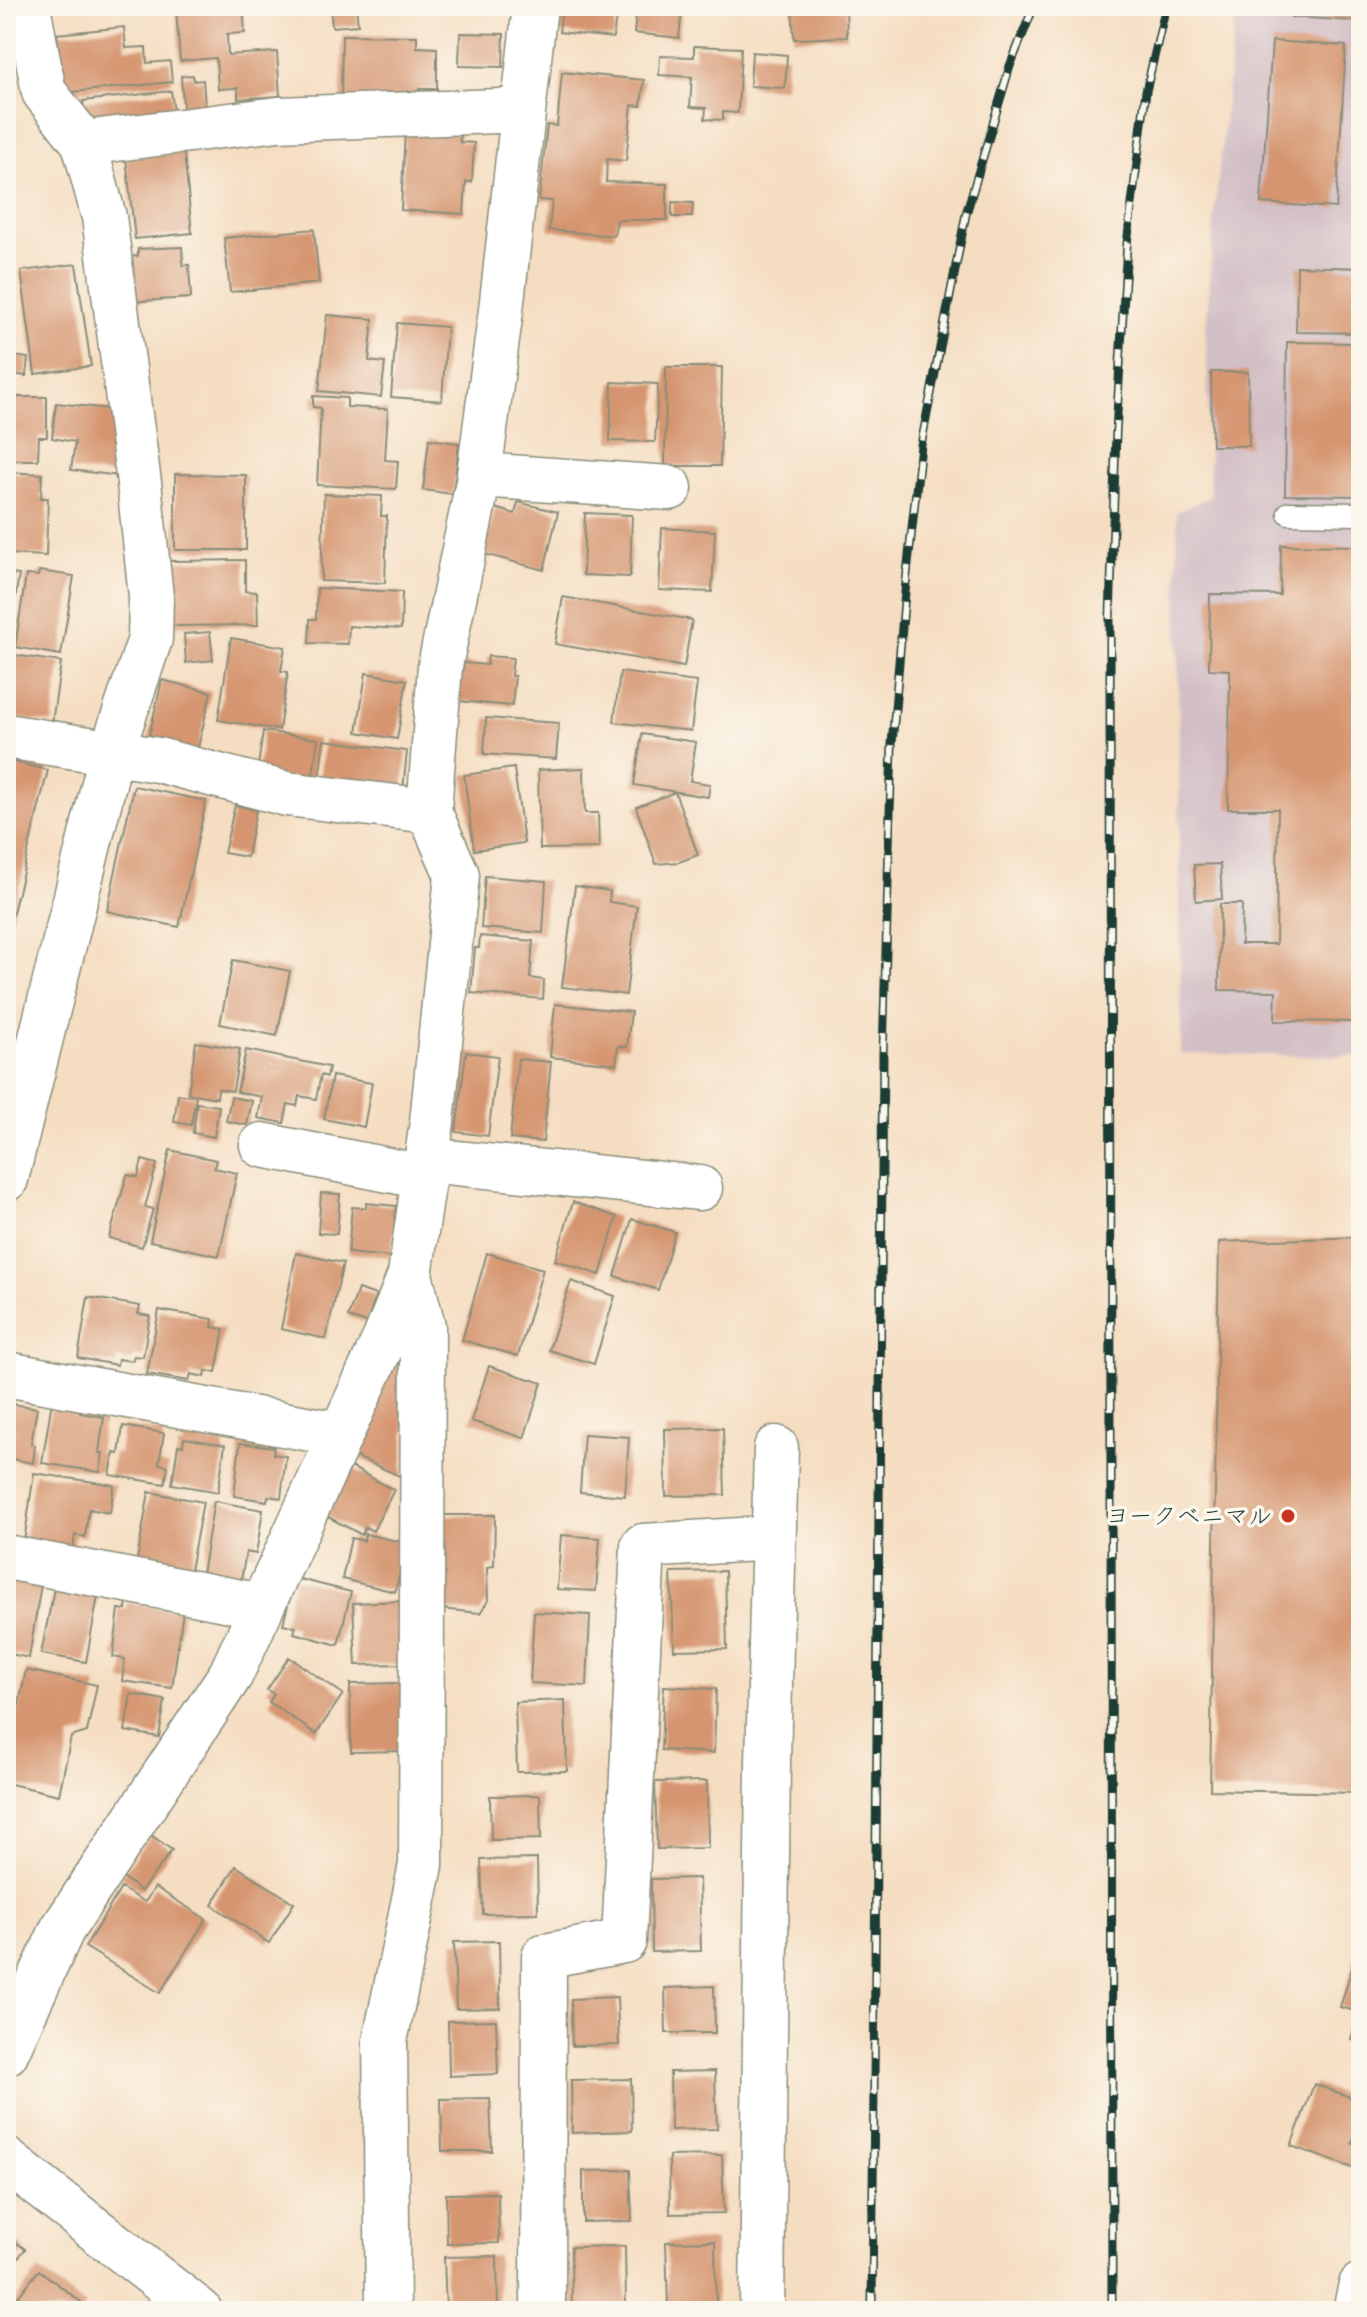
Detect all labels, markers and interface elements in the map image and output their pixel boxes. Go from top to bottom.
place label: ヨークベニマル [1106,1502,1272,1531]
marker: ヨークベニマル [1279,1507,1297,1525]

